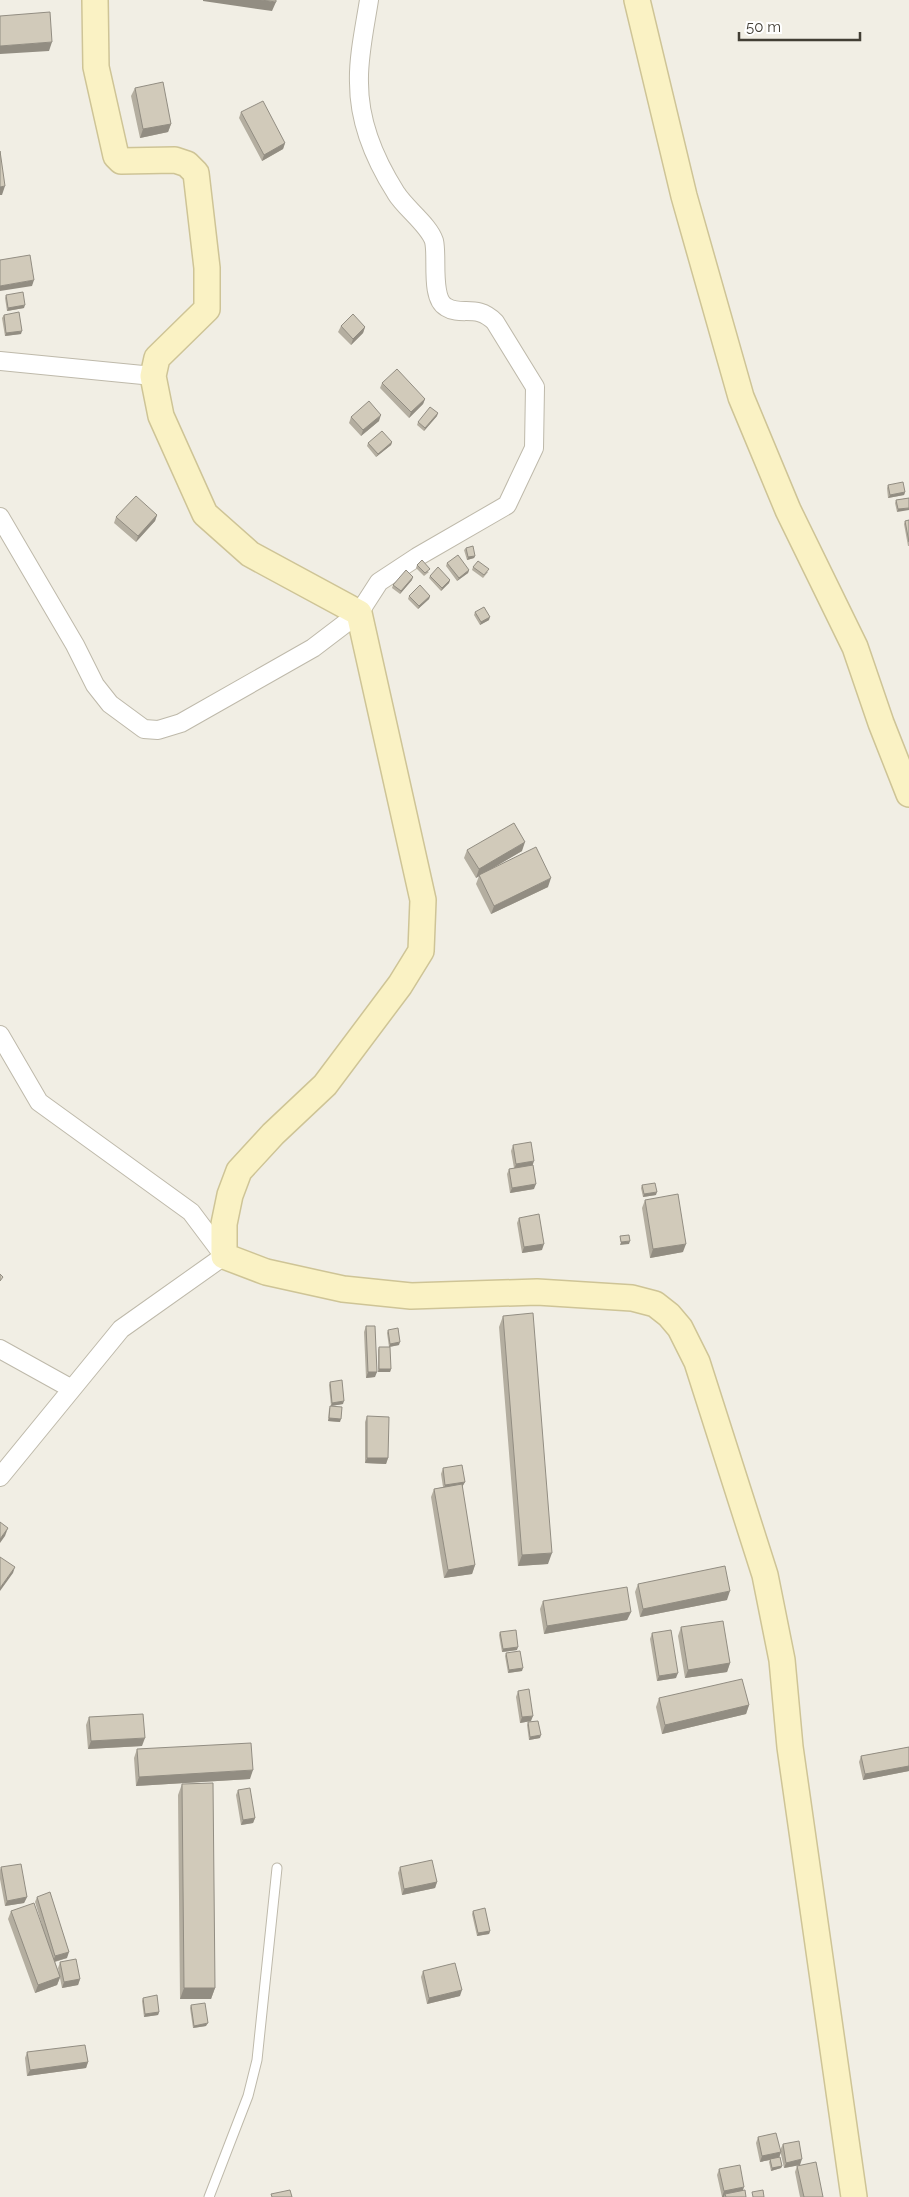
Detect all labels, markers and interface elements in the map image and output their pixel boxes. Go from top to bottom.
scale bar [739,10,860,42]
text: 50 m [746,18,781,36]

